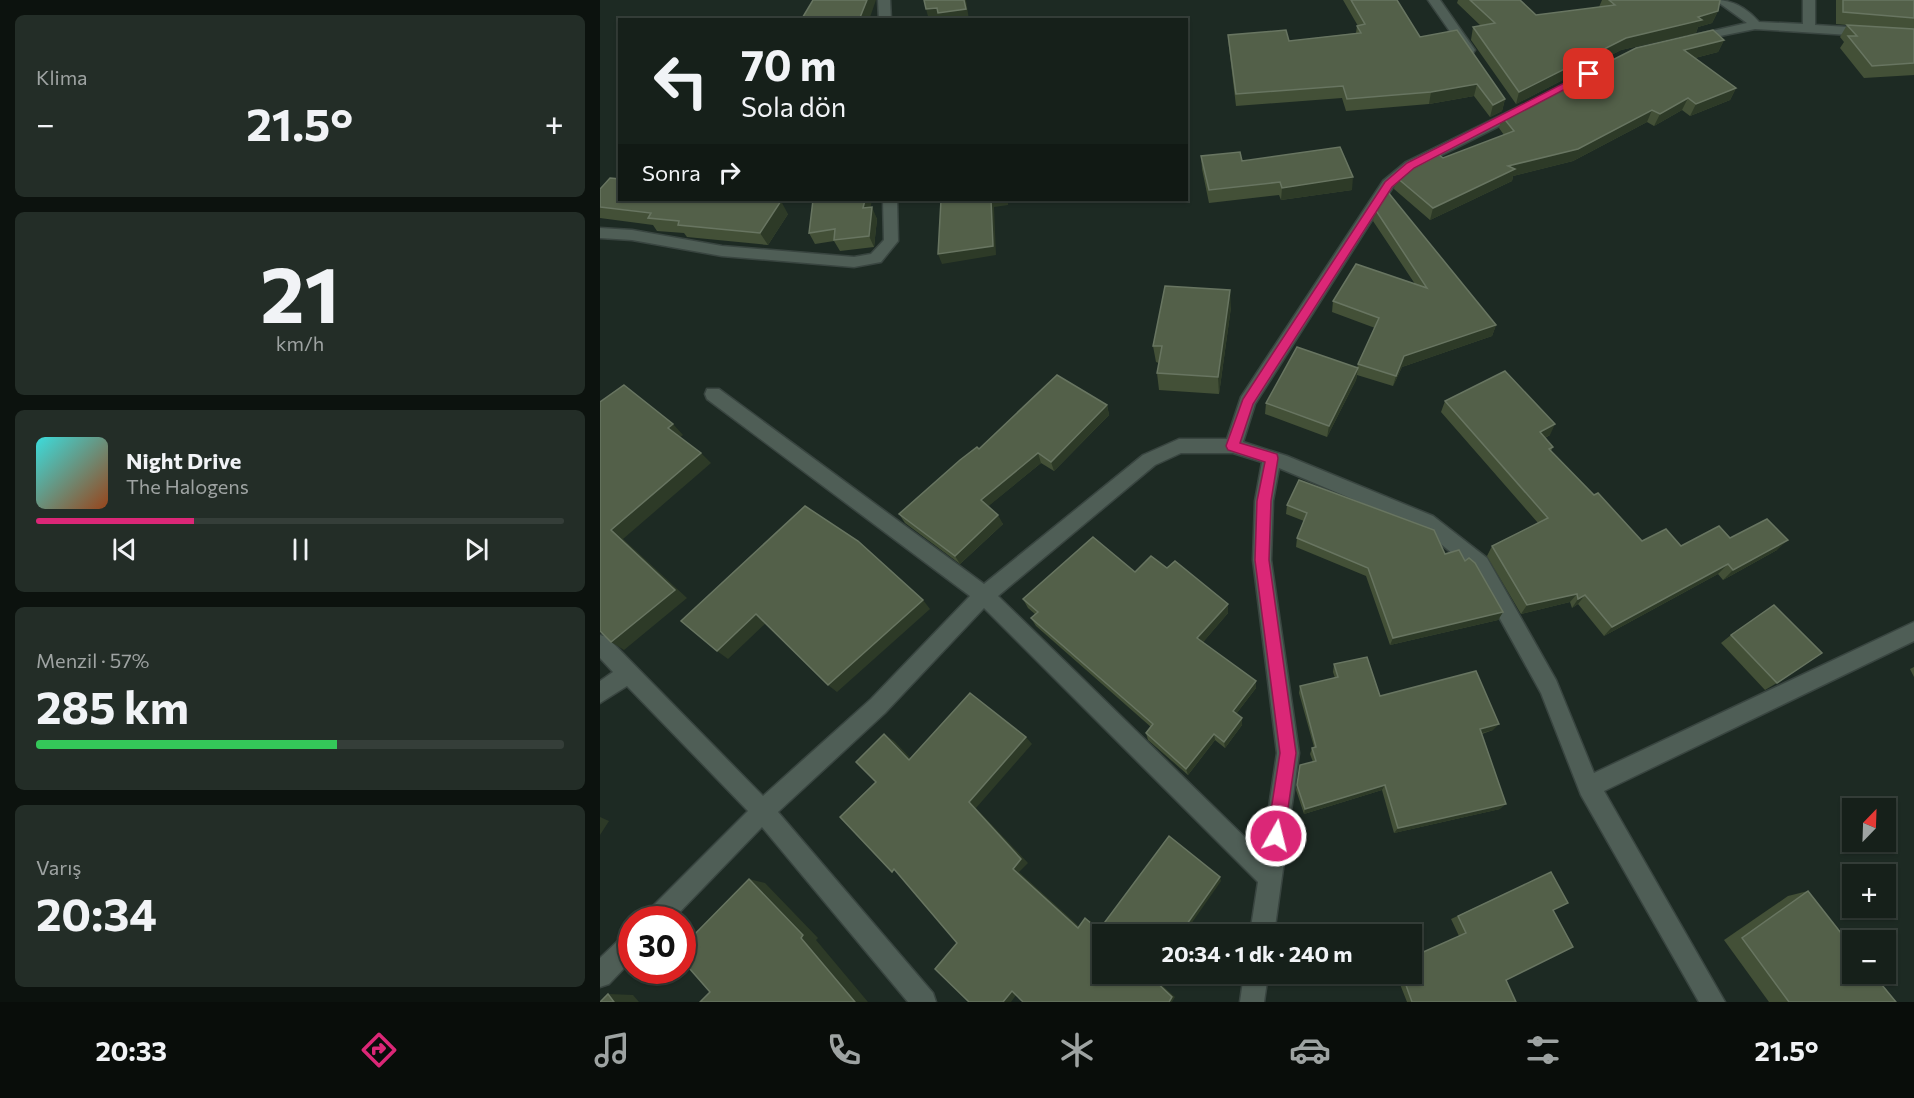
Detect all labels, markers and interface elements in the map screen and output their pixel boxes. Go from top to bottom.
text: 70 m [741,38,836,90]
icon: left [642,42,720,120]
pin [1563,48,1614,99]
icon: arrive [1572,57,1605,90]
text: Klima [36,65,88,89]
text: Sola dön [741,90,846,123]
text: 21.5° [246,95,353,150]
text: − [36,102,55,143]
text: + [545,102,564,143]
icon: right [713,156,746,189]
text: Sonra [642,159,701,186]
text: 21 [260,244,340,339]
text: km/h [276,331,324,355]
text: Night Drive [126,447,241,474]
text: The Halogens [126,474,249,498]
icon: previous [108,533,141,566]
icon: pause [284,533,317,566]
icon: next [460,533,493,566]
text: Menzil · 57% [36,648,149,672]
text: 285 km [36,678,189,733]
north arrow [1842,798,1896,852]
map controls [1842,798,1896,984]
position arrow [1244,804,1308,868]
text: Varış [36,855,81,879]
button: + [1842,864,1896,918]
text: 20:34 [36,885,157,940]
speed limit sign: 30 [618,906,696,984]
button: − [1842,930,1896,984]
text: 20:34 · 1 dk · 240 m [1162,940,1352,967]
icon: directions [358,1029,400,1071]
icon: music [591,1029,633,1071]
icon: phone [823,1029,865,1071]
icon: climate [1056,1029,1098,1071]
icon: car [1289,1029,1331,1071]
icon: filters [1522,1029,1564,1071]
text: 20:33 [95,1034,167,1067]
text: 21.5° [1754,1034,1819,1067]

